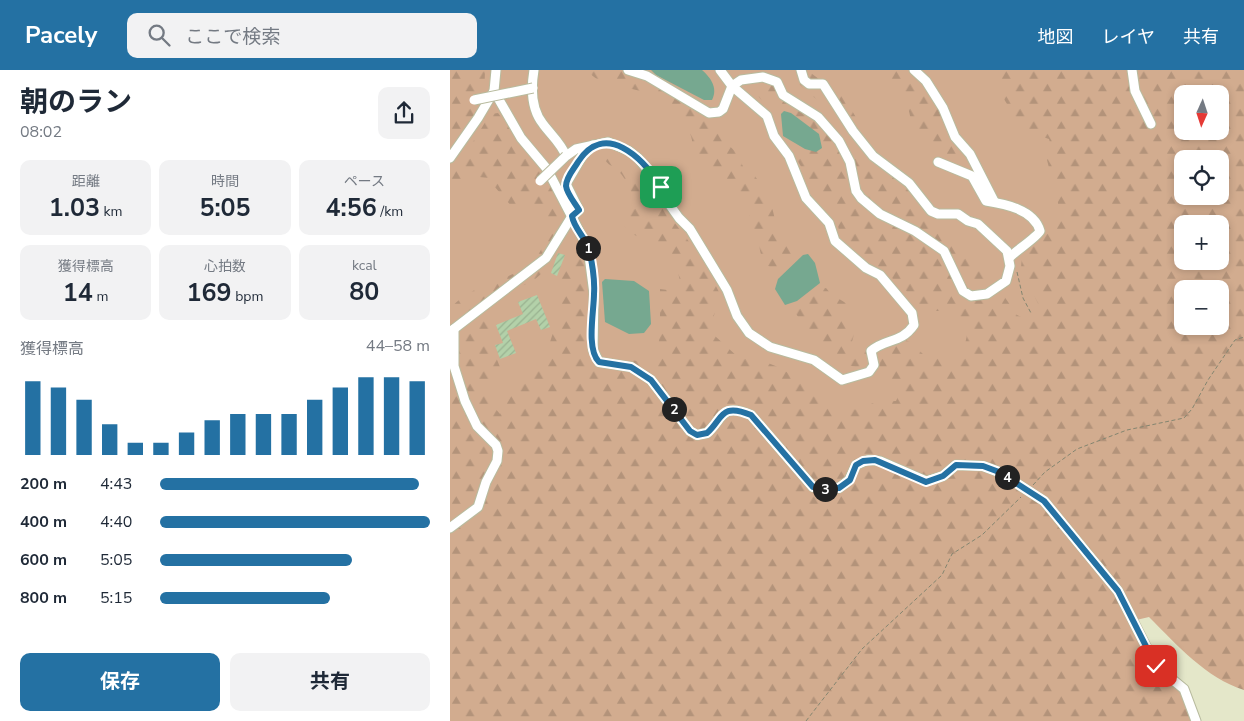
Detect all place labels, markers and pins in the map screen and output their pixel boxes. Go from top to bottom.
pin [640,166,682,208]
pin: 1 [576,236,600,260]
pin: 2 [662,396,686,422]
pin: 4 [994,464,1020,490]
pin: 3 [812,476,838,502]
pin [1135,645,1177,687]

